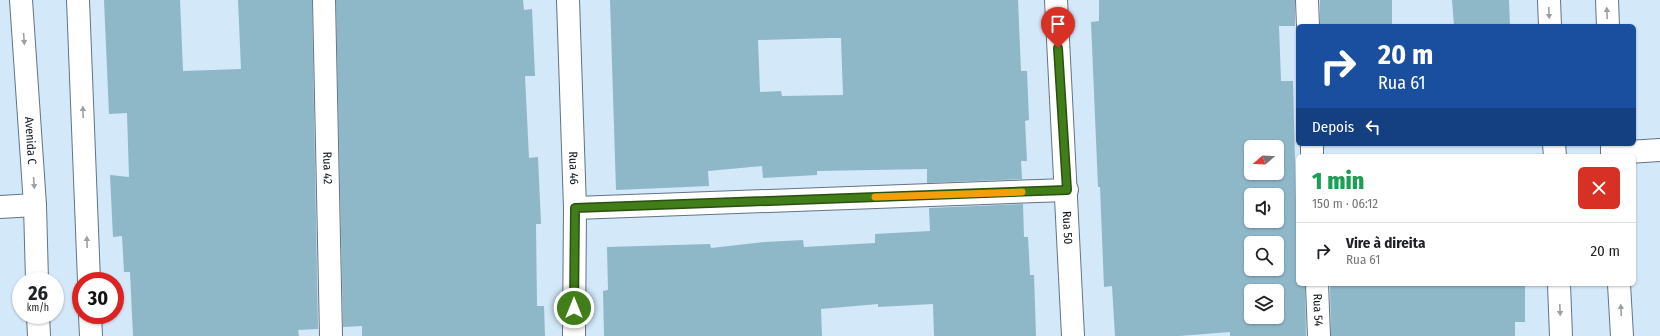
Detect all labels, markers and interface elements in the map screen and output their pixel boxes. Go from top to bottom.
one-way arrow [1604,6,1610,19]
pin [1041,7.0,1075,48]
one-way arrow [1546,7,1553,19]
icon: arrive [1047,13,1069,35]
one-way arrow [21,33,28,45]
text: 20 m [1378,38,1433,71]
icon: right [1312,40,1364,92]
text: Rua 61 [1378,72,1425,94]
one-way arrow [79,106,86,118]
street label: Avenida C [22,116,39,165]
icon: left [1362,116,1384,138]
text: Depois [1312,118,1354,136]
north arrow [1244,140,1284,180]
map controls [1244,140,1284,324]
street label: Rua 46 [566,151,581,185]
street label: Rua 42 [320,152,335,184]
text: 1 min [1312,167,1364,195]
button: close [1578,167,1620,209]
one-way arrow [30,177,37,189]
button: sound [1244,188,1284,228]
text: 150 m · 06:12 [1312,196,1378,211]
street label: Rua 50 [1060,211,1075,245]
text: Vire à direita [1346,234,1425,252]
one-way arrow [84,236,91,248]
button: search [1244,236,1284,276]
icon: right [1312,240,1334,262]
text: 20 m [1591,242,1620,260]
text: Rua 61 [1346,252,1380,267]
speed limit sign: 30 [72,272,124,324]
text: 26 [28,281,48,305]
button: layers [1244,284,1284,324]
position arrow [553,287,595,329]
street label: Rua 54 [1310,293,1326,327]
text: km/h [27,302,49,314]
one-way arrow [1557,304,1564,316]
one-way arrow [1617,304,1624,316]

